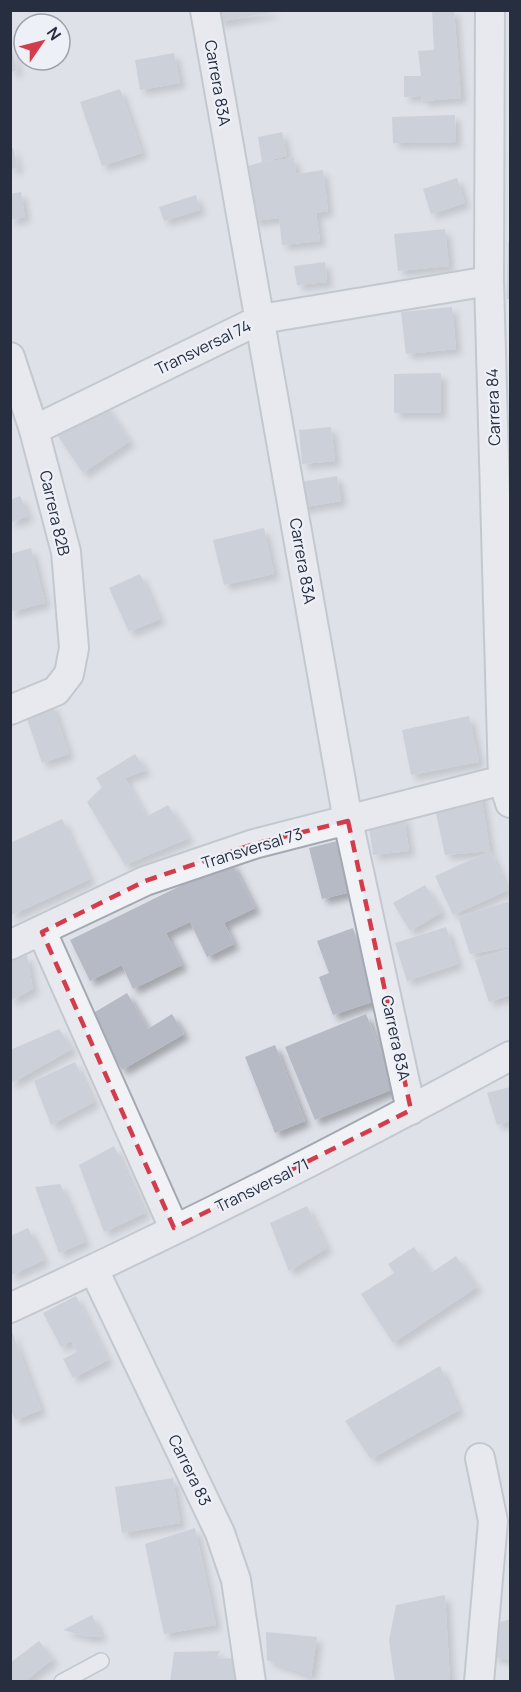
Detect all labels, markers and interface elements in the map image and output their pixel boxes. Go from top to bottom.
north arrow [12,12,72,72]
text: N [42,22,67,44]
street label: Carrera 83A [200,38,236,128]
street label: Transversal 74 [151,314,255,380]
street label: Carrera 84 [481,368,505,446]
street label: Carrera 82B [35,468,76,558]
street label: Carrera 83A [285,516,321,606]
street label: Transversal 73 [199,822,305,874]
street label: Carrera 83A [376,993,416,1083]
street label: Transversal 71 [211,1153,313,1217]
street label: Carrera 83 [163,1431,217,1509]

